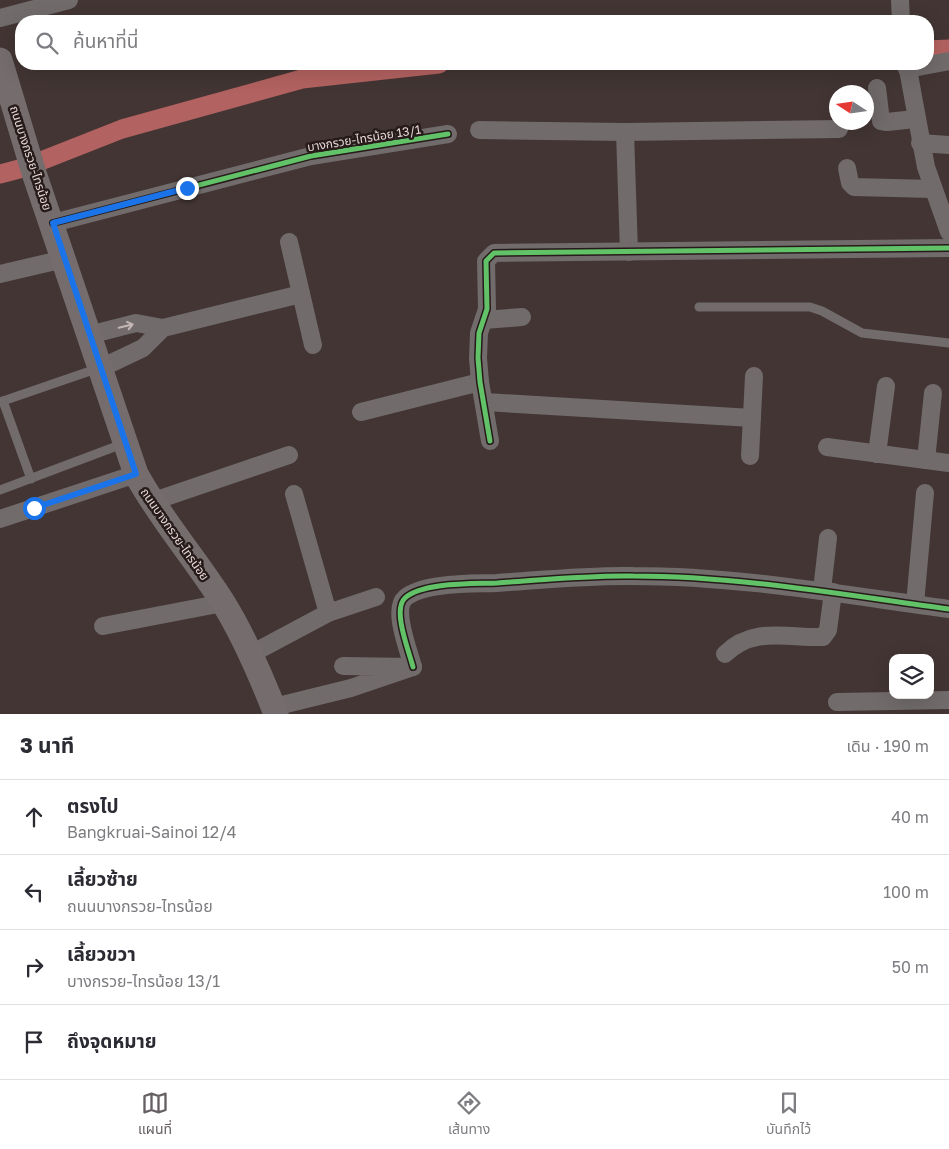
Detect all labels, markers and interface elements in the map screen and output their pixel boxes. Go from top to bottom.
search box [15,15,934,70]
icon: search [33,29,61,57]
text: ค้นหาที่นี่ [73,29,138,52]
north arrow [829,85,874,130]
street label: ถนนบางกรวย-ไทรน้อย [7,104,55,212]
street label: บางกรวย-ไทรน้อย 13/1 [306,122,422,154]
route end [176,177,199,200]
one-way arrow [117,321,133,330]
street label: ถนนบางกรวย-ไทรน้อย [137,485,213,583]
route start [23,497,46,520]
map controls [889,654,934,699]
button: layers [889,654,934,699]
text: 3 นาที [20,732,74,758]
text: เดิน · 190 m [846,736,929,756]
text: ตรงไป [67,794,119,817]
icon: ahead [20,803,48,831]
text: 40 m [891,807,929,827]
text: Bangkruai-Sainoi 12/4 [67,822,237,842]
text: เลี้ยวซ้าย [67,867,138,890]
icon: left [20,878,48,906]
text: 100 m [883,882,929,902]
text: ถนนบางกรวย-ไทรน้อย [67,896,213,916]
text: เลี้ยวขวา [67,942,136,965]
icon: right [20,953,48,981]
text: 50 m [892,957,929,977]
text: บางกรวย-ไทรน้อย 13/1 [67,971,220,991]
icon: arrive [20,1028,48,1056]
text: ถึงจุดหมาย [67,1029,157,1052]
tab: แผนที่ [138,1089,172,1140]
tab: เส้นทาง [448,1089,490,1140]
tab: บันทึกไว้ [766,1089,811,1140]

